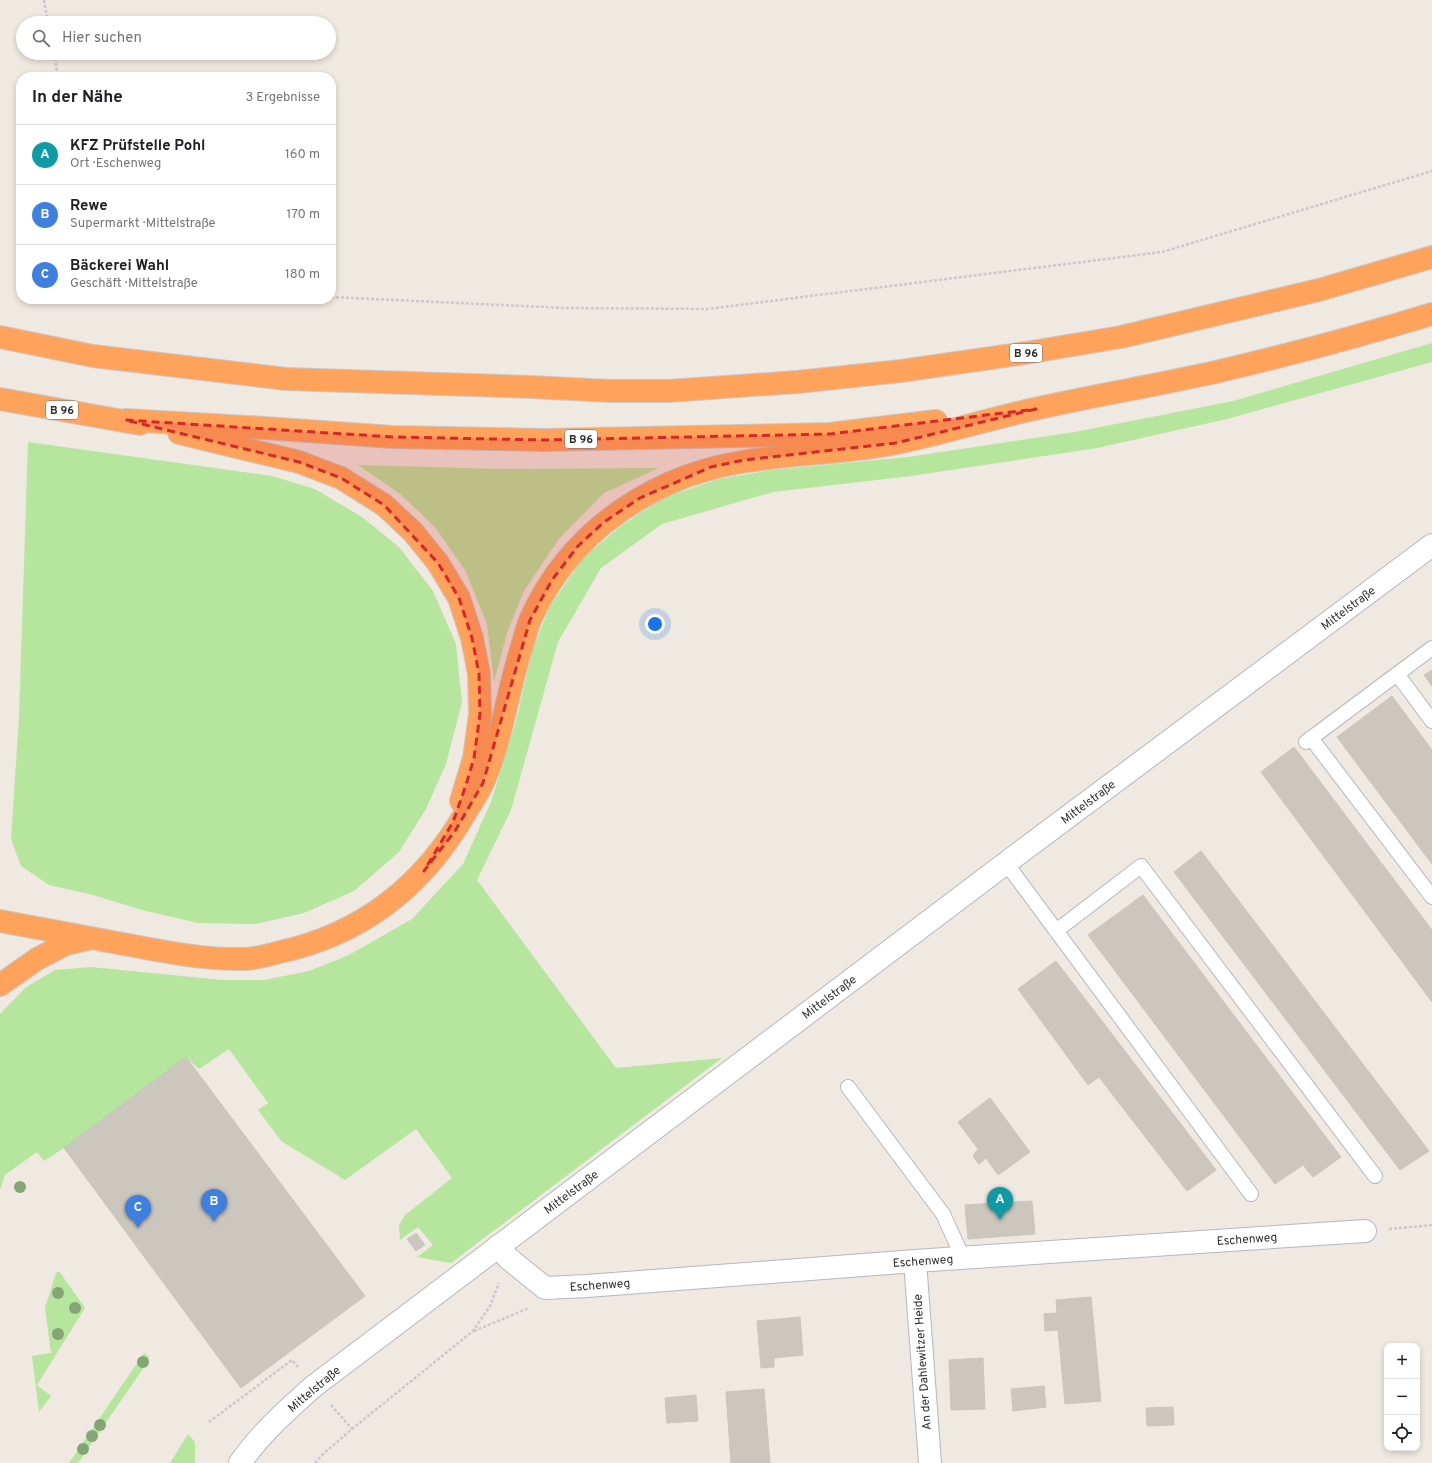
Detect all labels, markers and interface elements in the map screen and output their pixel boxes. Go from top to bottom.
search box [16,16,336,60]
icon: search [30,27,52,49]
text: Hier suchen [62,29,142,48]
text: In der Nähe [32,87,123,109]
text: 3 Ergebnisse [245,90,320,106]
text: KFZ Prüfstelle Pohl [70,137,205,156]
text: A [40,147,50,163]
text: 160 m [285,147,320,163]
text: Ort · Eschenweg [70,156,161,172]
text: Rewe [70,197,108,216]
text: B [41,207,49,223]
text: 170 m [286,207,320,223]
text: Supermarkt · Mittelstraße [70,216,216,232]
text: Bäckerei Wahl [70,257,169,276]
text: C [41,267,49,283]
text: 180 m [285,267,320,283]
text: Geschäft · Mittelstraße [70,276,198,292]
road number: B 96 [1010,344,1042,362]
road number: B 96 [46,401,78,419]
road number: B 96 [565,430,597,448]
street label: Mittelstraße [1318,583,1379,635]
your location [645,614,665,634]
street label: Mittelstraße [1058,777,1119,829]
street label: Mittelstraße [799,972,860,1024]
street label: Mittelstraße [541,1167,602,1219]
pin: A [987,1187,1013,1220]
pin: B [201,1189,227,1222]
pin: C [125,1195,151,1228]
street label: Eschenweg [1216,1230,1278,1250]
street label: Eschenweg [892,1252,954,1272]
street label: Eschenweg [569,1276,631,1296]
street label: An der Dahlewitzer Heide [910,1293,936,1430]
map controls [1384,1343,1420,1451]
button: + [1384,1343,1420,1379]
street label: Mittelstraße [285,1363,344,1417]
button: − [1384,1379,1420,1415]
button: locate [1384,1415,1420,1451]

